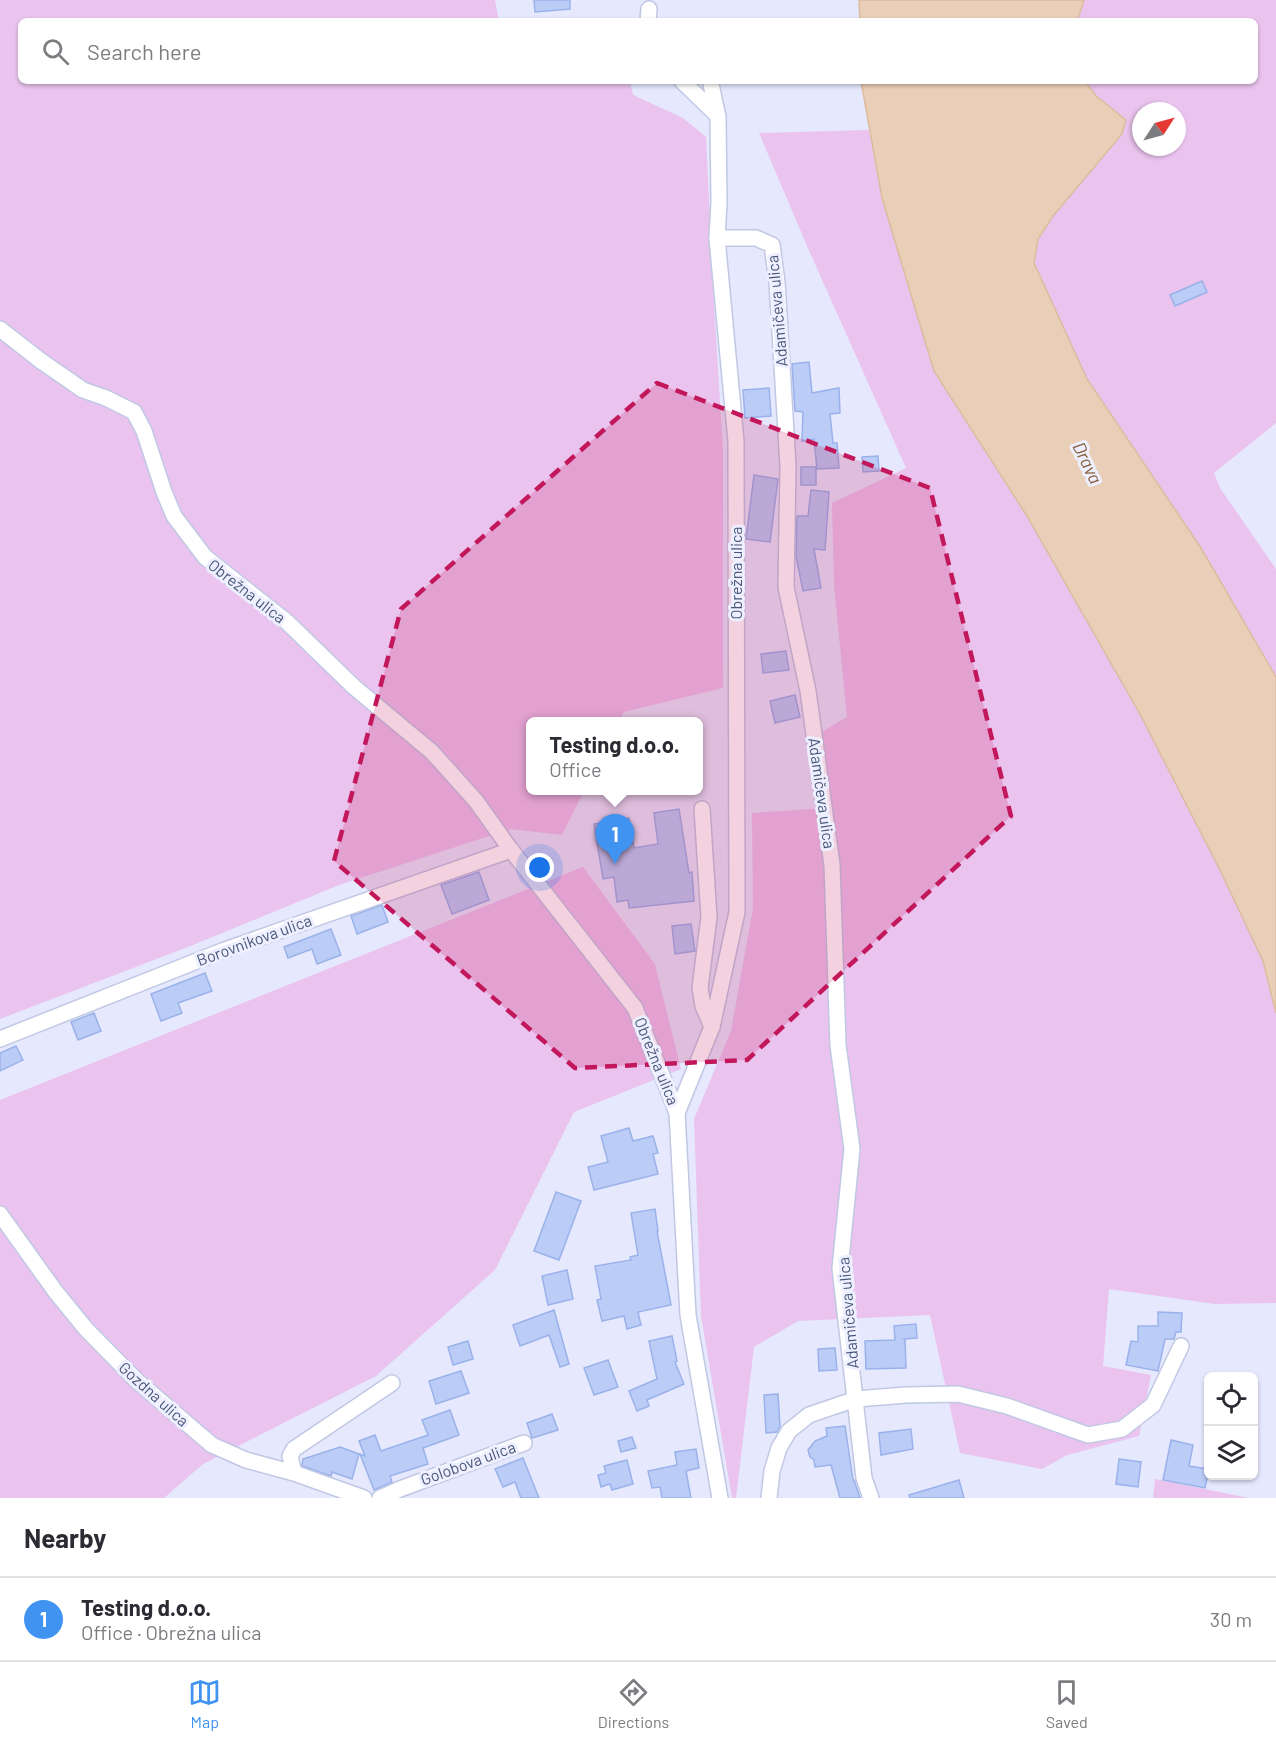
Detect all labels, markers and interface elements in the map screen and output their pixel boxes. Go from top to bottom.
search box [18,18,1258,84]
icon: search [39,35,72,68]
text: Search here [87,38,201,64]
north arrow [1132,102,1186,156]
street label: Adamičeva ulica [762,254,791,368]
water label: Drava [1068,438,1107,487]
street label: Obrežna ulica [726,527,745,619]
street label: Obrežna ulica [205,555,290,627]
popup [526,717,703,795]
text: Testing d.o.o. [549,731,680,757]
street label: Adamičeva ulica [805,736,840,850]
text: Office [549,757,602,781]
pin: 1 [596,814,634,864]
your location [525,853,554,882]
street label: Borovnikova ulica [194,910,314,969]
street label: Obrežna ulica [631,1014,684,1107]
street label: Adamičeva ulica [833,1256,862,1370]
street label: Gozdna ulica [116,1357,193,1430]
map controls [1204,1372,1258,1480]
button: locate [1204,1372,1258,1426]
button: layers [1204,1426,1258,1480]
street label: Golobova ulica [418,1437,518,1488]
text: Nearby [24,1522,106,1553]
text: Testing d.o.o. [81,1594,211,1620]
text: 1 [40,1607,47,1631]
text: 30 m [1210,1607,1252,1631]
text: Office · Obrežna ulica [81,1620,262,1644]
tab: Map [188,1676,221,1731]
tab: Directions [598,1676,669,1731]
tab: Saved [1046,1676,1088,1731]

